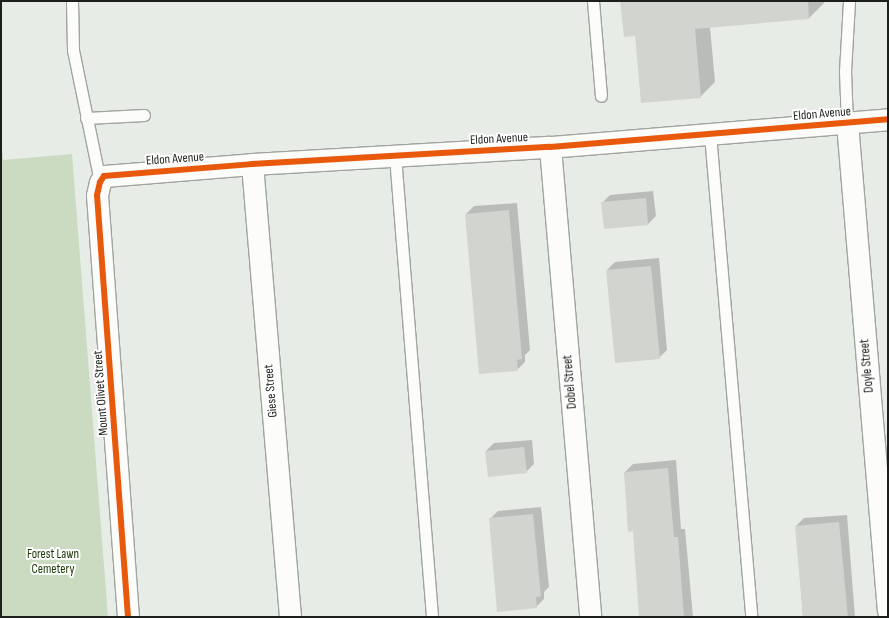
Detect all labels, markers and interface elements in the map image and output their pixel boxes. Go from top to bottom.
street label: Eldon Avenue [792,104,852,124]
street label: Eldon Avenue [470,130,528,148]
street label: Eldon Avenue [146,149,204,169]
street label: Doyle Street [857,338,877,394]
street label: Mount Olivet Street [90,350,112,436]
street label: Dobel Street [560,354,580,410]
street label: Giese Street [261,364,281,418]
park label: Forest Lawn Cemetery [27,547,79,578]

